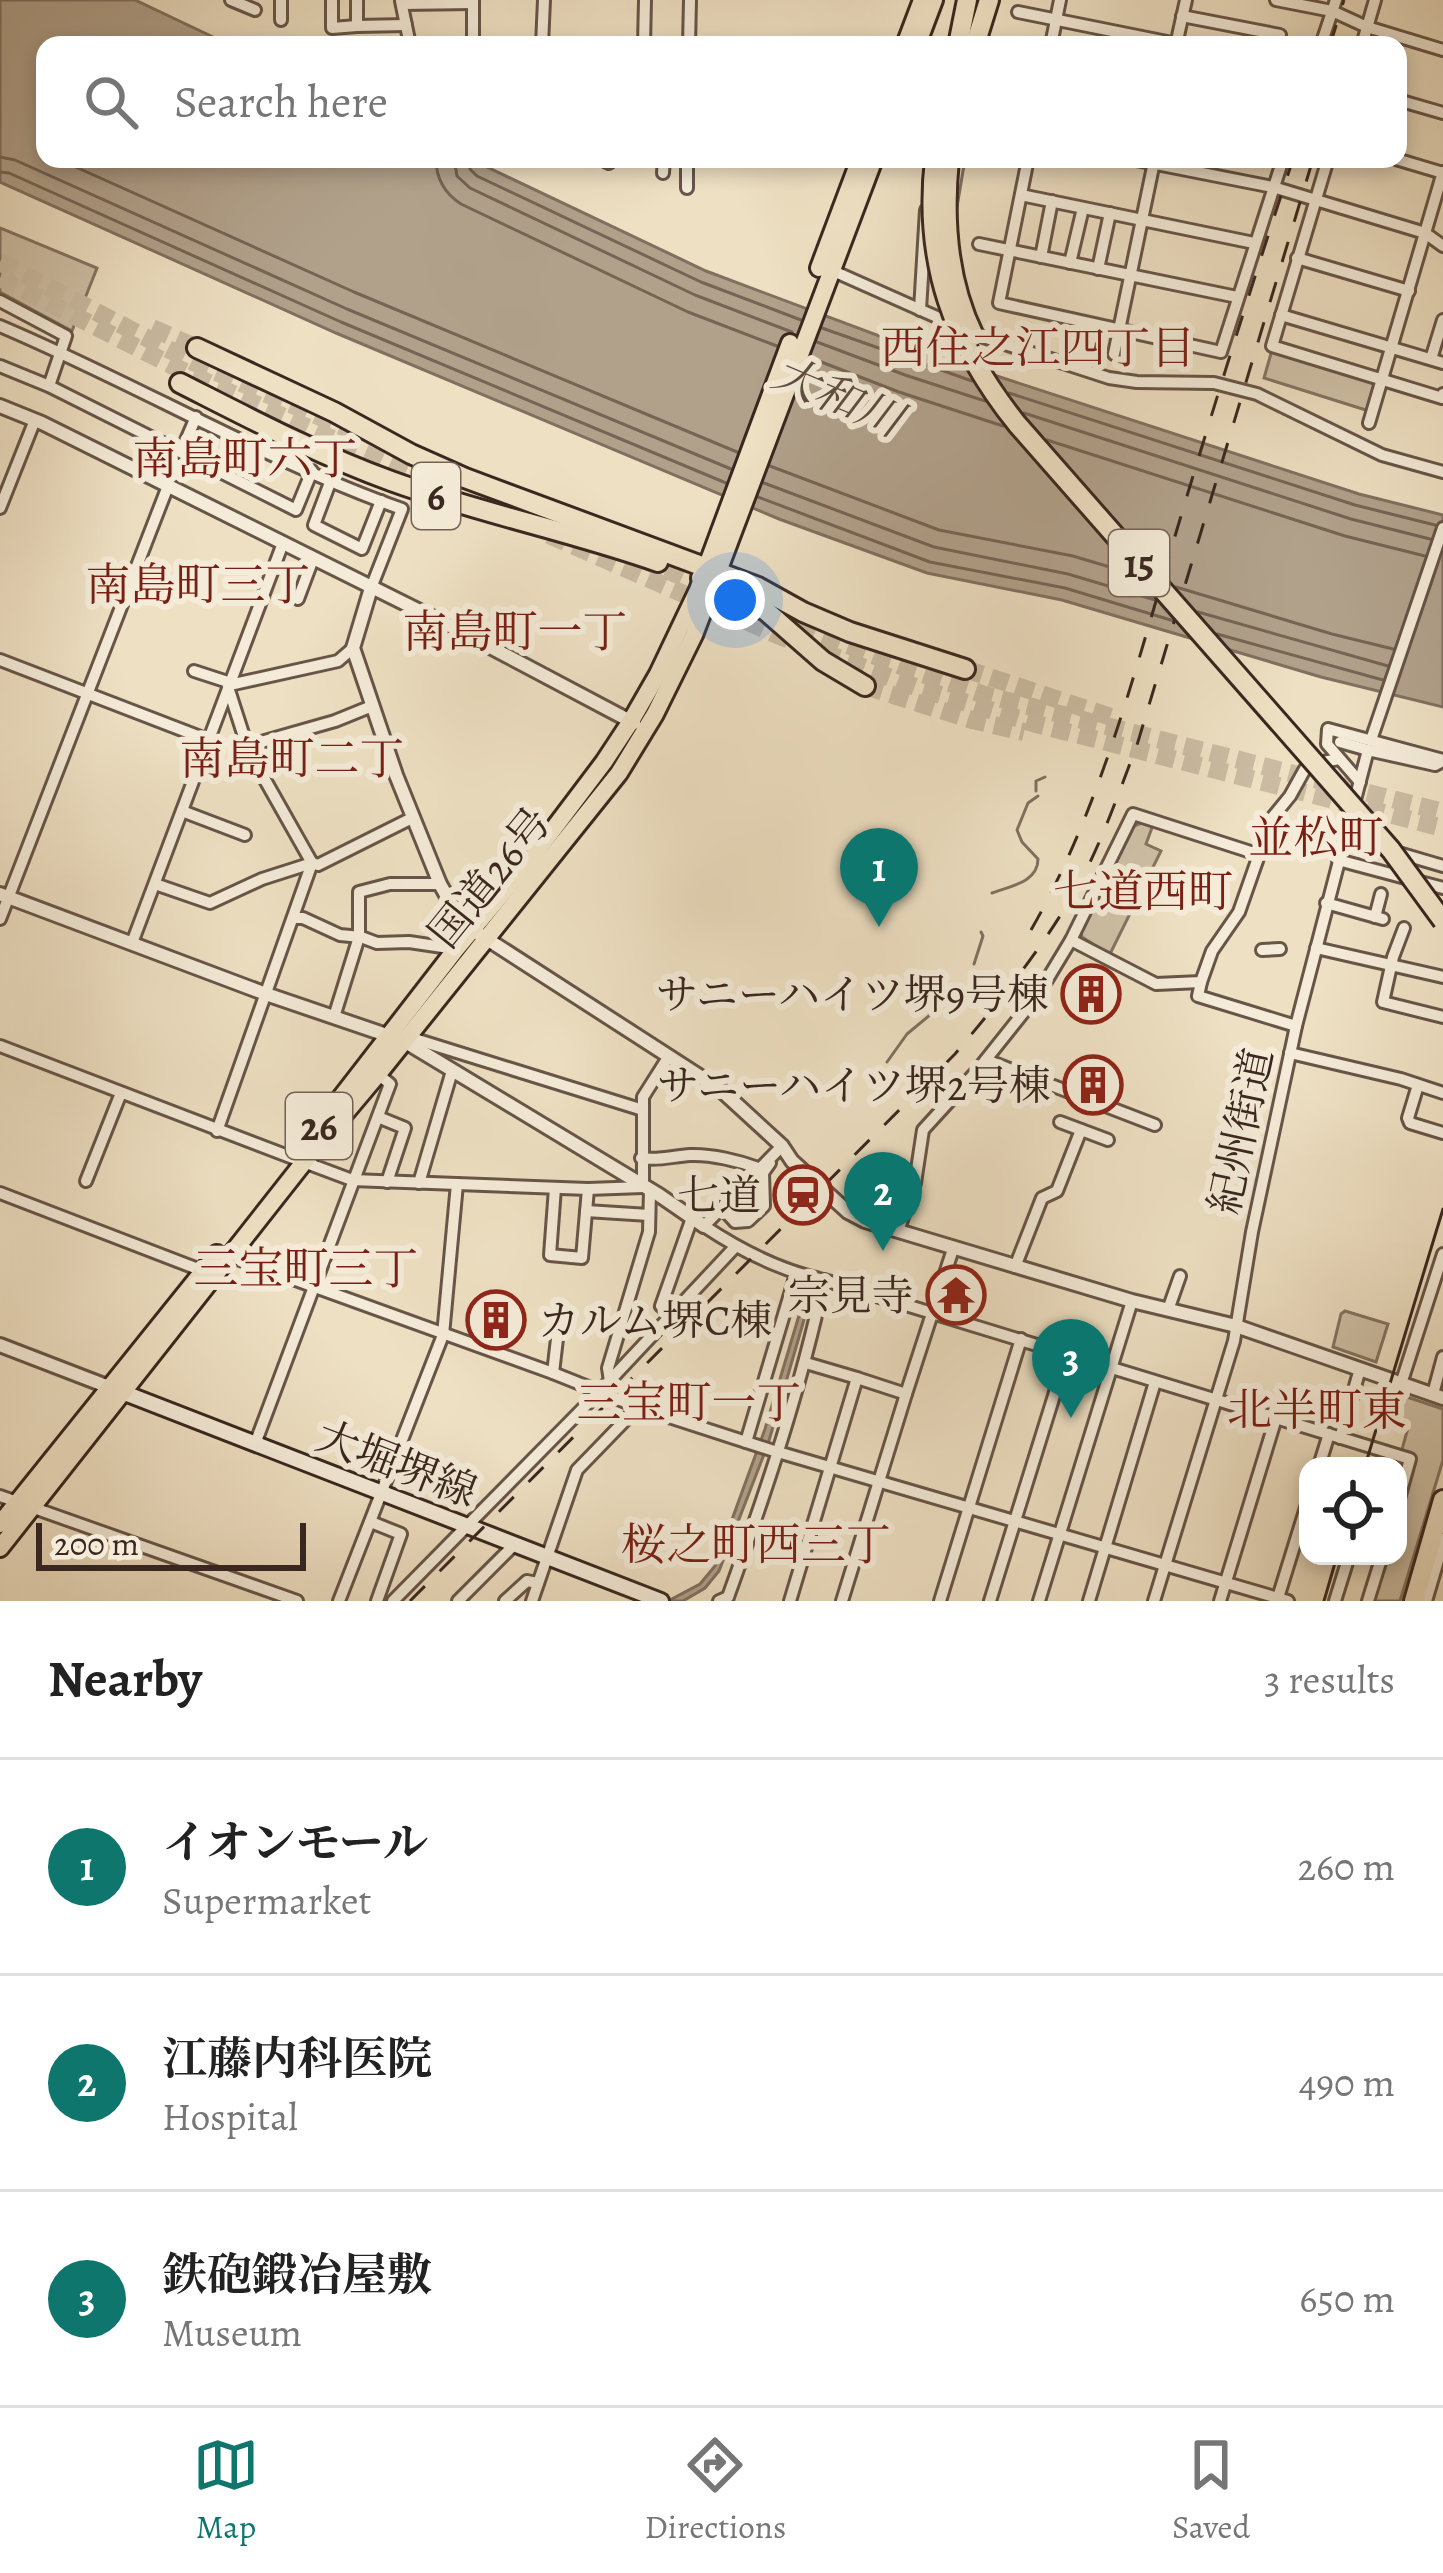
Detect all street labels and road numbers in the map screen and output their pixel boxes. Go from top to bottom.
road number: 6 [412,463,460,529]
road number: 15 [1109,530,1169,596]
street label: 国道26号 [415,795,564,960]
street label: 紀州街道 [1195,1043,1286,1219]
road number: 26 [286,1093,352,1159]
street label: 大堀堺線 [308,1407,485,1520]

